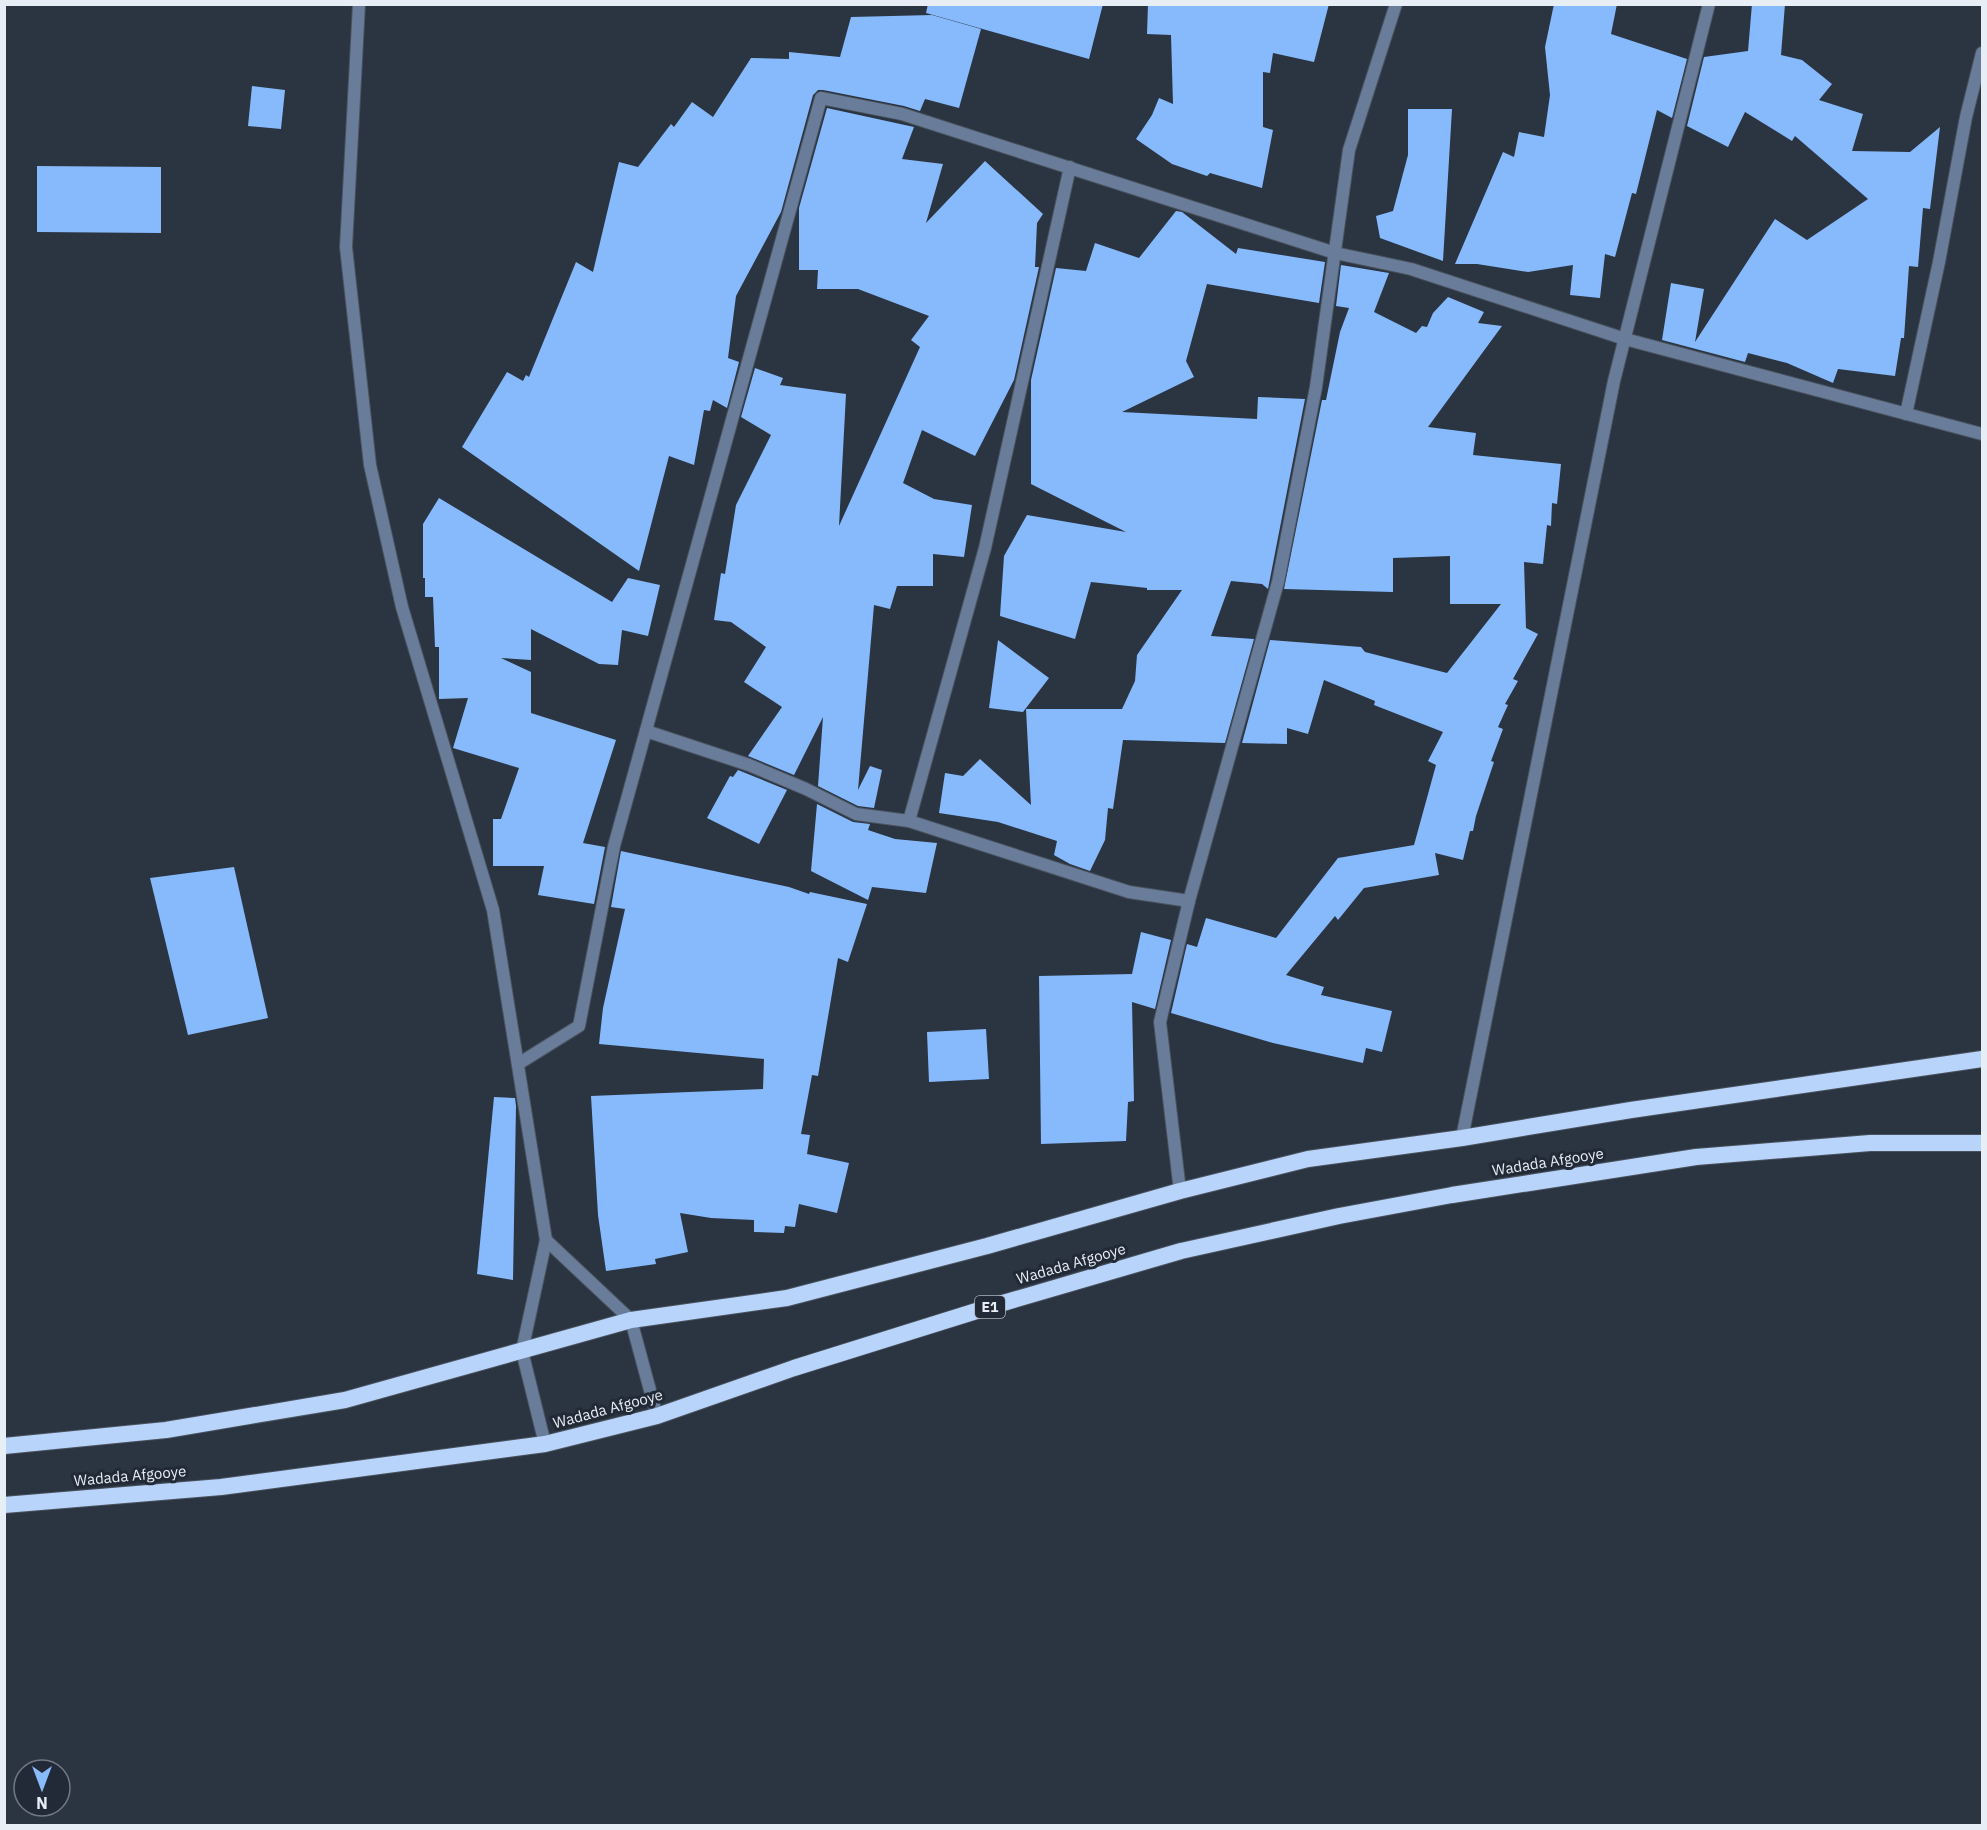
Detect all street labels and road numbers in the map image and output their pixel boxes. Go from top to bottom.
street label: Wadada Afgooye [1491,1143,1605,1180]
street label: Wadada Afgooye [1014,1239,1128,1288]
road number: E1 [975,1296,1005,1318]
street label: Wadada Afgooye [551,1385,665,1432]
street label: Wadada Afgooye [73,1461,187,1490]

